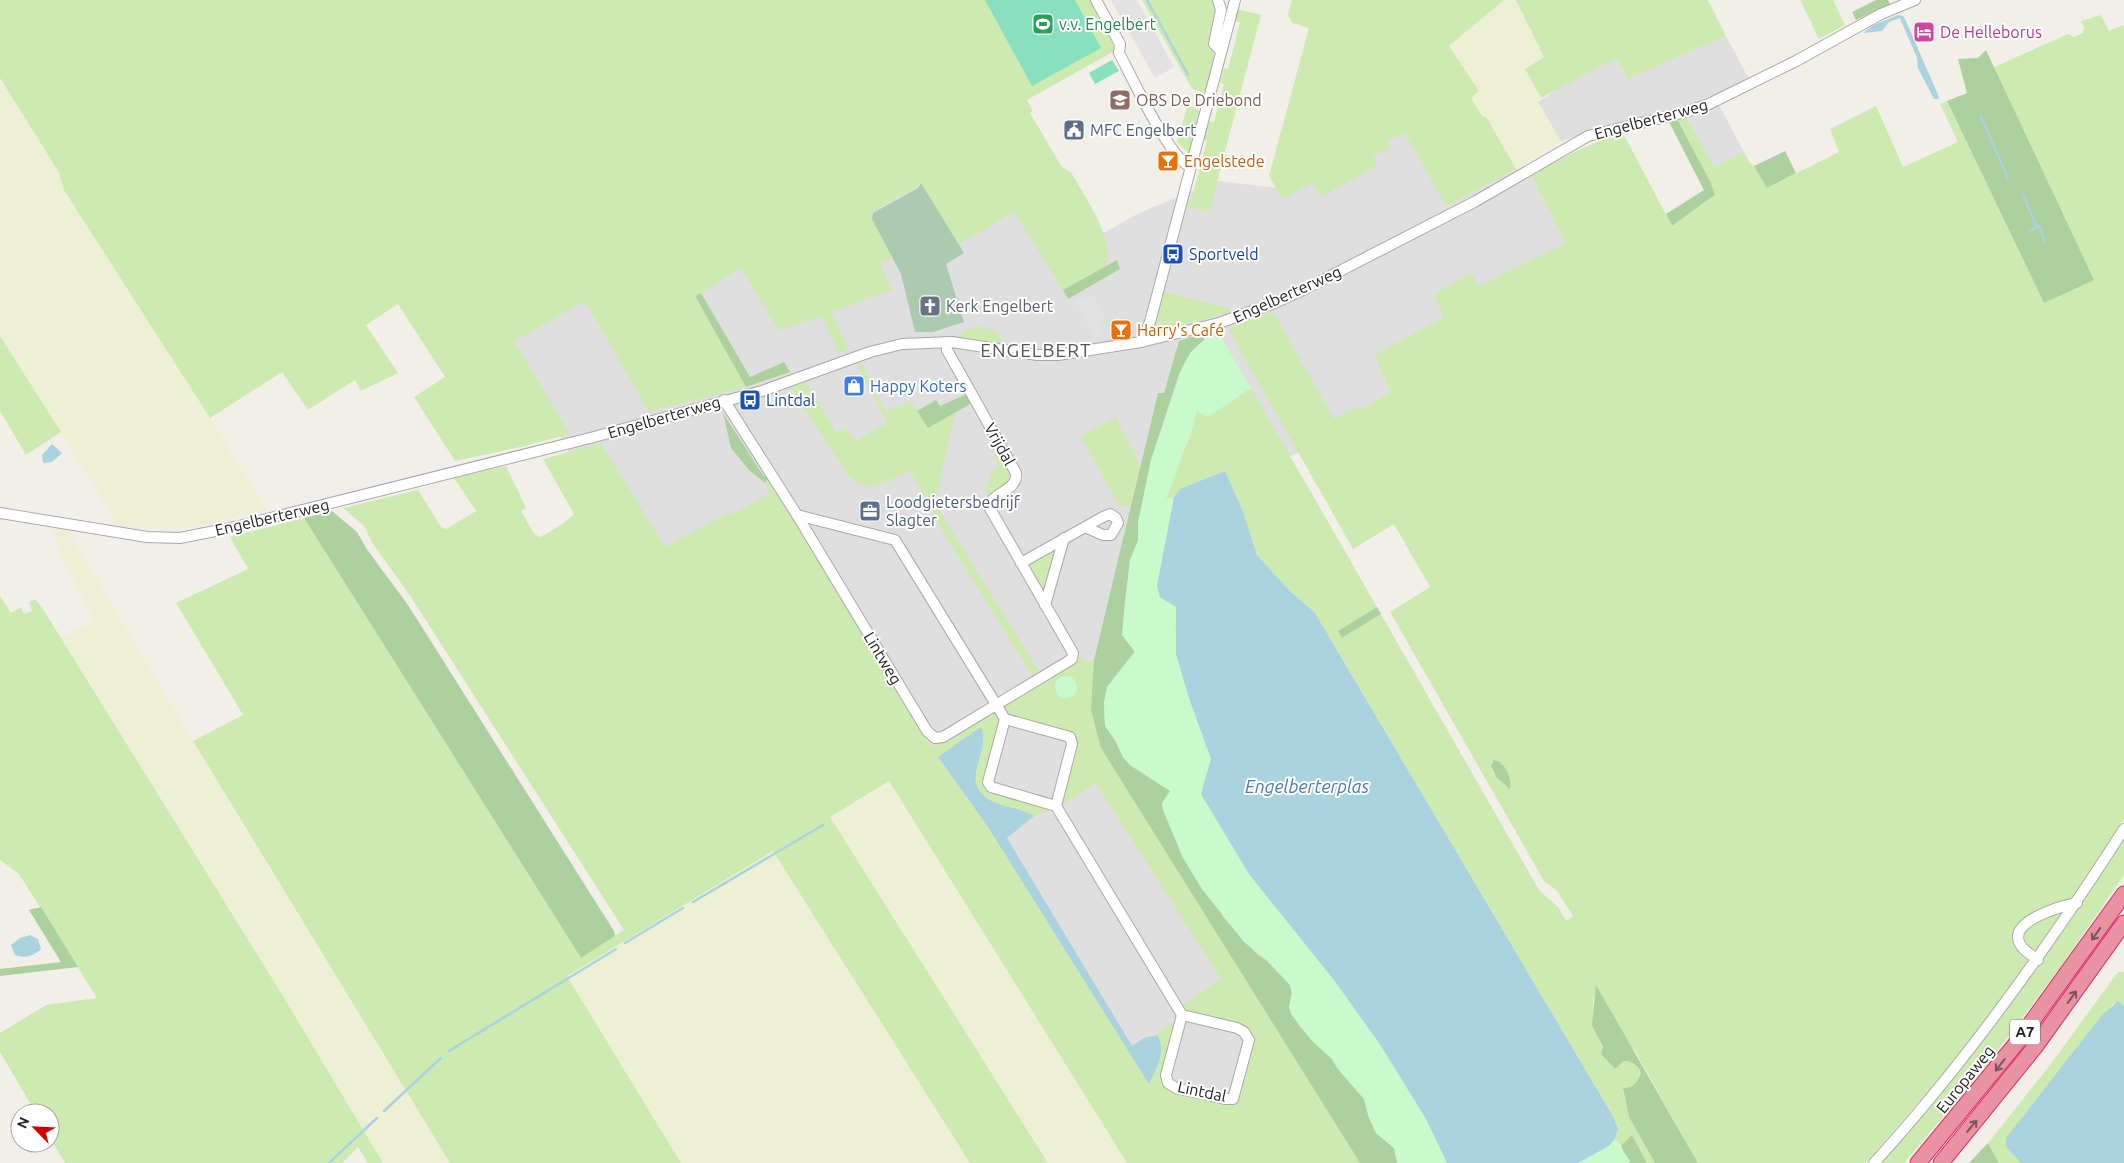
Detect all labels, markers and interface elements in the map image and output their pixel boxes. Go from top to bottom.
sports icon: v.v. Engelbert [1031,12,1055,36]
place label: v.v. Engelbert [1059,15,1157,33]
hotel icon: De Helleborus [1912,20,1936,44]
place label: De Helleborus [1940,23,2042,41]
school or university icon: OBS De Driebond [1108,88,1132,112]
place label: OBS De Driebond [1136,91,1262,109]
street label: Engelberterweg [1592,95,1710,143]
public building icon: MFC Engelbert [1062,118,1086,142]
place label: MFC Engelbert [1090,121,1197,139]
bar icon: Engelstede [1156,149,1180,173]
place label: Engelstede [1184,152,1265,170]
bus stop icon: Sportveld [1161,242,1185,266]
place label: Sportveld [1189,245,1259,263]
street label: Engelberterweg [1230,262,1344,326]
church icon: Kerk Engelbert [918,294,942,318]
place label: Kerk Engelbert [946,297,1054,315]
bar icon: Harry's Café [1109,318,1133,342]
place label: Harry's Café [1137,321,1224,339]
district label: ENGELBERT [980,339,1092,361]
shop icon: Happy Koters [842,374,866,398]
place label: Happy Koters [870,377,966,395]
bus stop icon: Lintdal [738,388,762,412]
place label: Lintdal [766,391,815,409]
street label: Engelberterweg [606,392,722,442]
street label: Vrijdal [981,420,1019,468]
place label: Loodgietersbedrijf Slagter [886,493,1021,529]
street label: Engelberterweg [213,495,331,539]
office icon: Loodgietersbedrijf Slagter [858,499,882,523]
street label: Lintweg [860,629,906,687]
water label: Engelberterplas [1245,776,1370,796]
one-way arrow [2091,927,2101,941]
one-way arrow [2067,991,2077,1005]
road number: A7 [2010,1020,2040,1044]
street label: Europaweg [1932,1042,1998,1116]
one-way arrow [1994,1058,2005,1071]
street label: Lintdal [1176,1077,1228,1105]
north arrow [10,1103,60,1153]
text: N [14,1115,33,1131]
one-way arrow [1966,1119,1978,1132]

